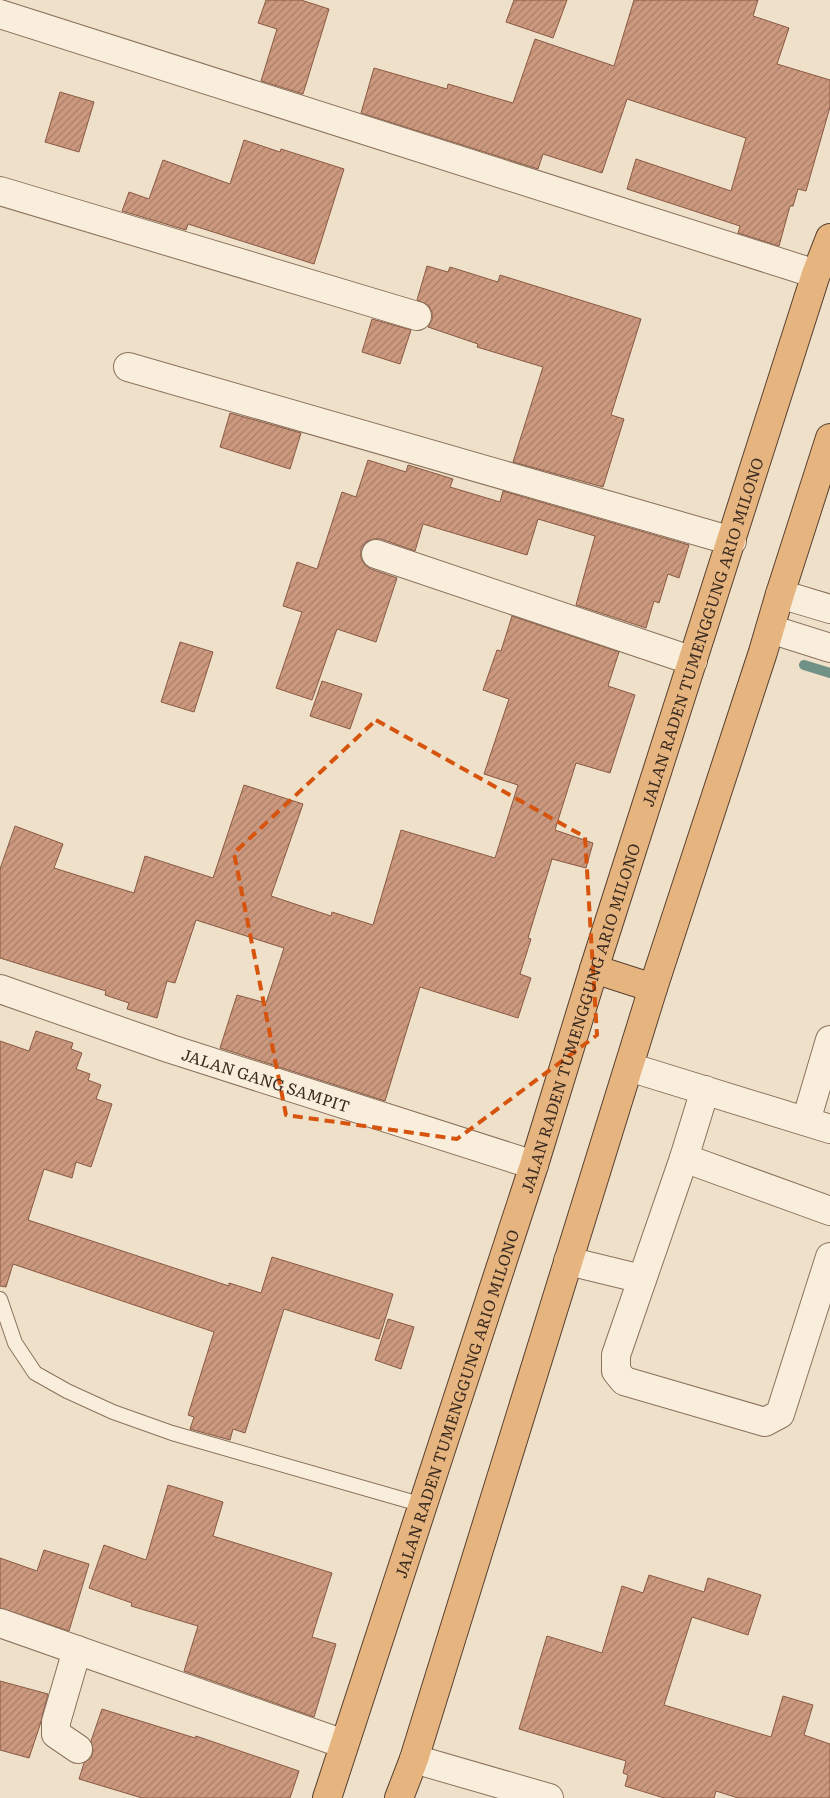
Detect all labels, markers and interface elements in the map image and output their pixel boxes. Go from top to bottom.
street label: JALAN RADEN TUMENGGUNG ARIO MILONO [635,454,769,809]
street label: JALAN RADEN TUMENGGUNG ARIO MILONO [514,840,646,1196]
street label: JALAN GANG SAMPIT [179,1041,353,1118]
street label: JALAN RADEN TUMENGGUNG ARIO MILONO [388,1226,524,1581]

